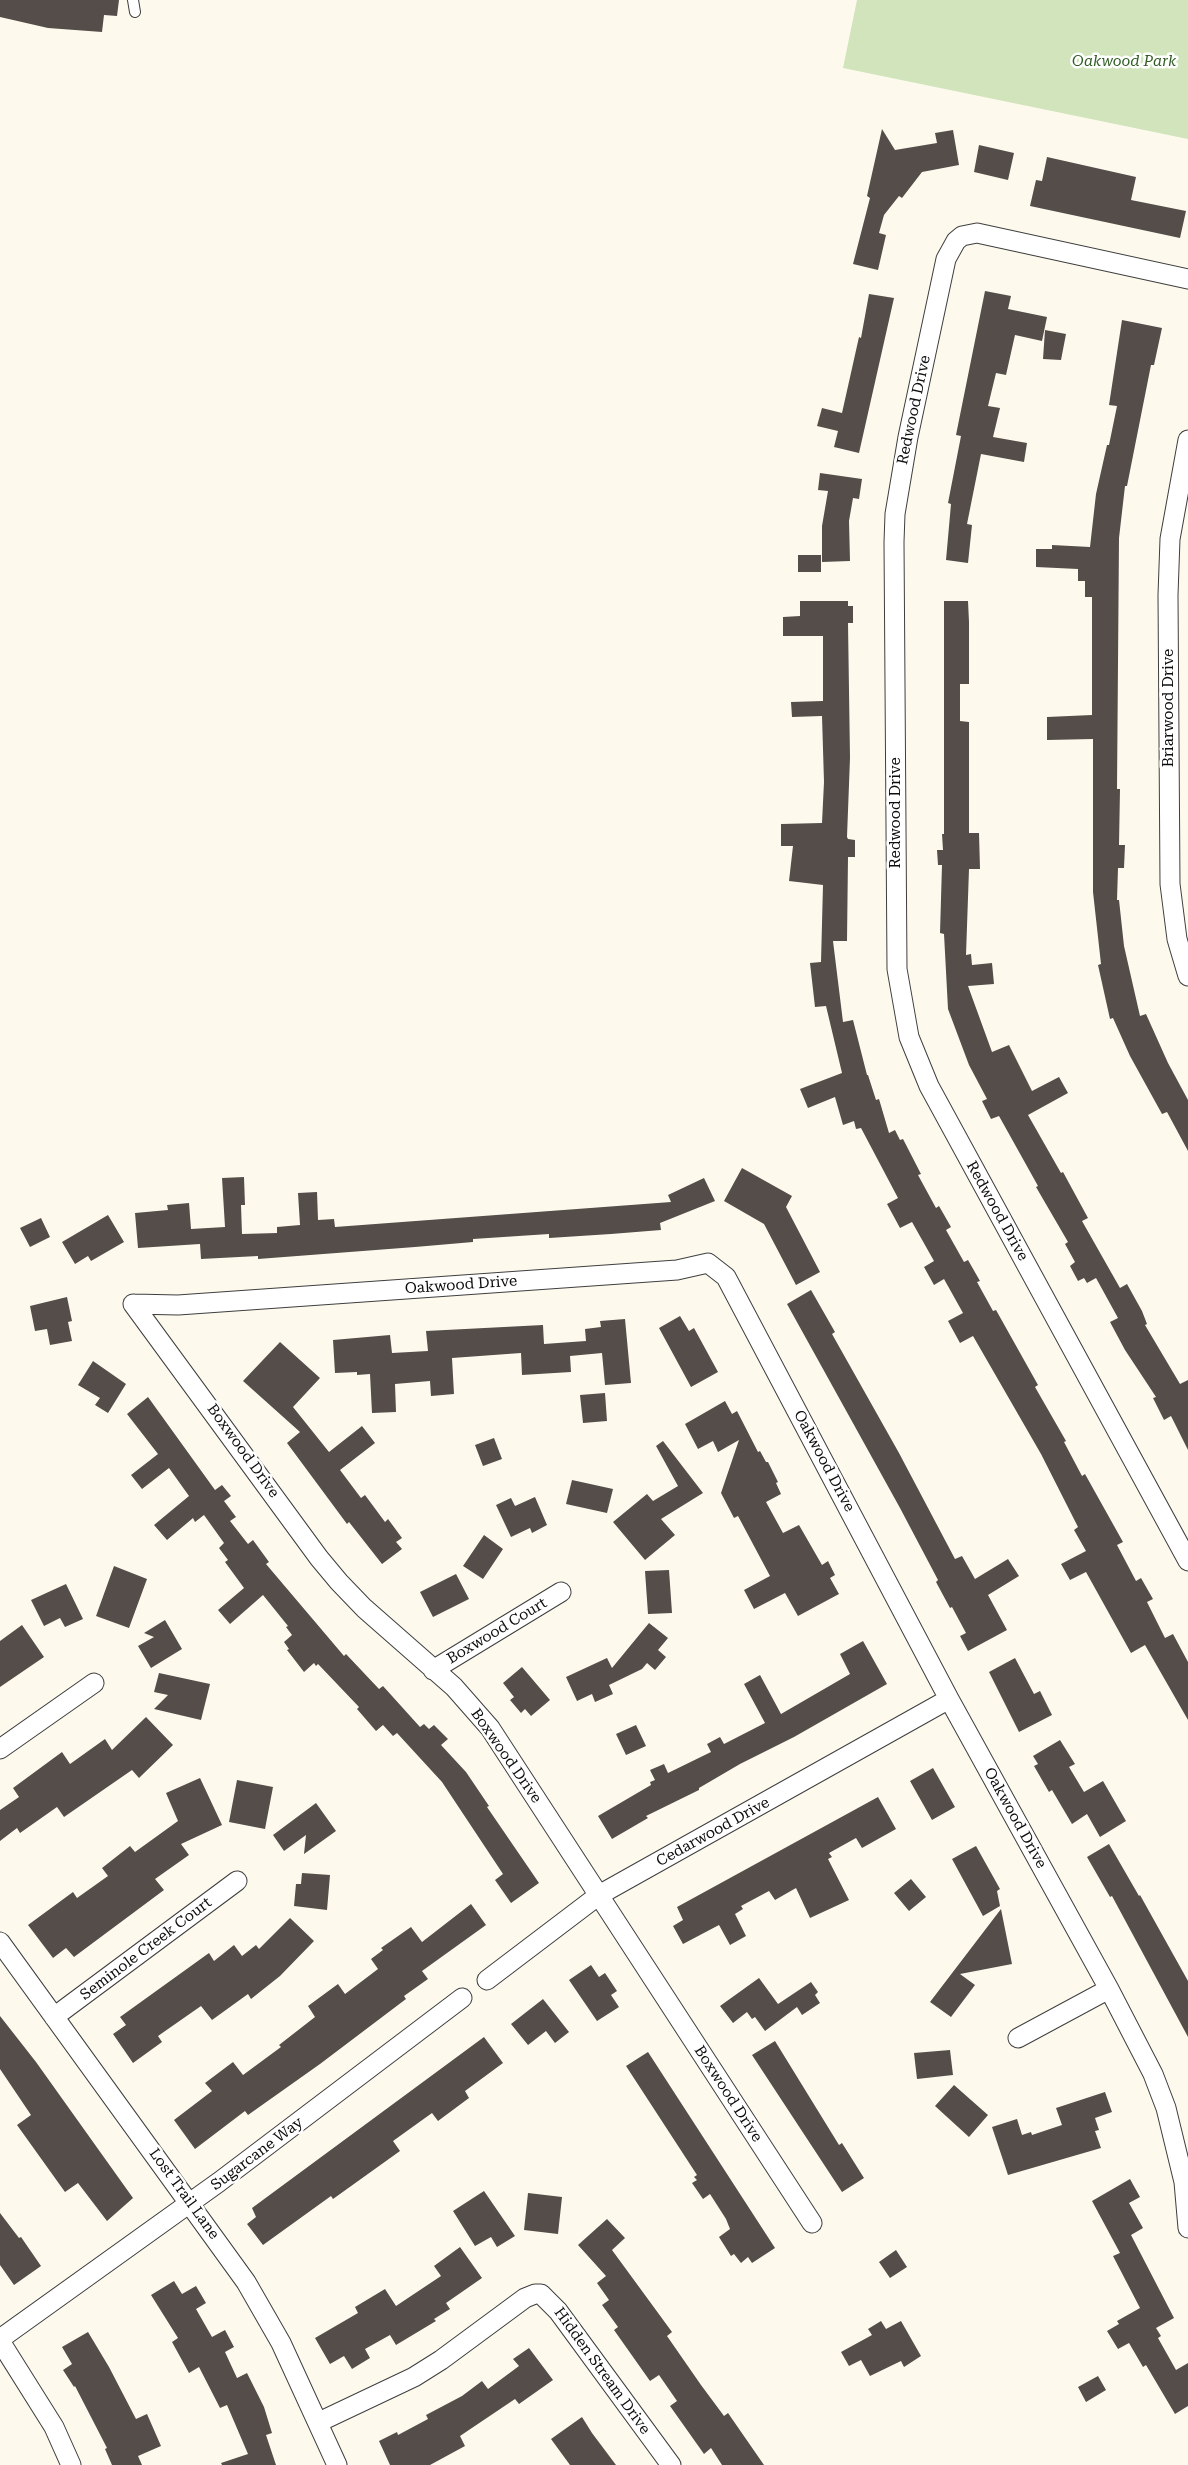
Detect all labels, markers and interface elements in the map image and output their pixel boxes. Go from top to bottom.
park label: Oakwood Park [1072,53,1176,71]
street label: Redwood Drive [894,354,934,466]
street label: Briarwood Drive [1160,649,1178,767]
street label: Redwood Drive [887,757,905,869]
street label: Redwood Drive [962,1158,1032,1264]
street label: Oakwood Drive [404,1272,518,1298]
street label: Boxwood Drive [203,1401,283,1501]
street label: Oakwood Drive [790,1407,858,1515]
street label: Boxwood Court [444,1594,550,1668]
street label: Boxwood Drive [467,1705,545,1807]
street label: Oakwood Drive [980,1764,1050,1872]
street label: Cedarwood Drive [653,1793,773,1871]
street label: Seminole Creek Court [77,1894,215,2004]
street label: Boxwood Drive [690,2042,766,2146]
street label: Sugarcane Way [207,2114,307,2194]
street label: Lost Trail Lane [145,2145,223,2243]
street label: Hidden Stream Drive [550,2304,654,2438]

